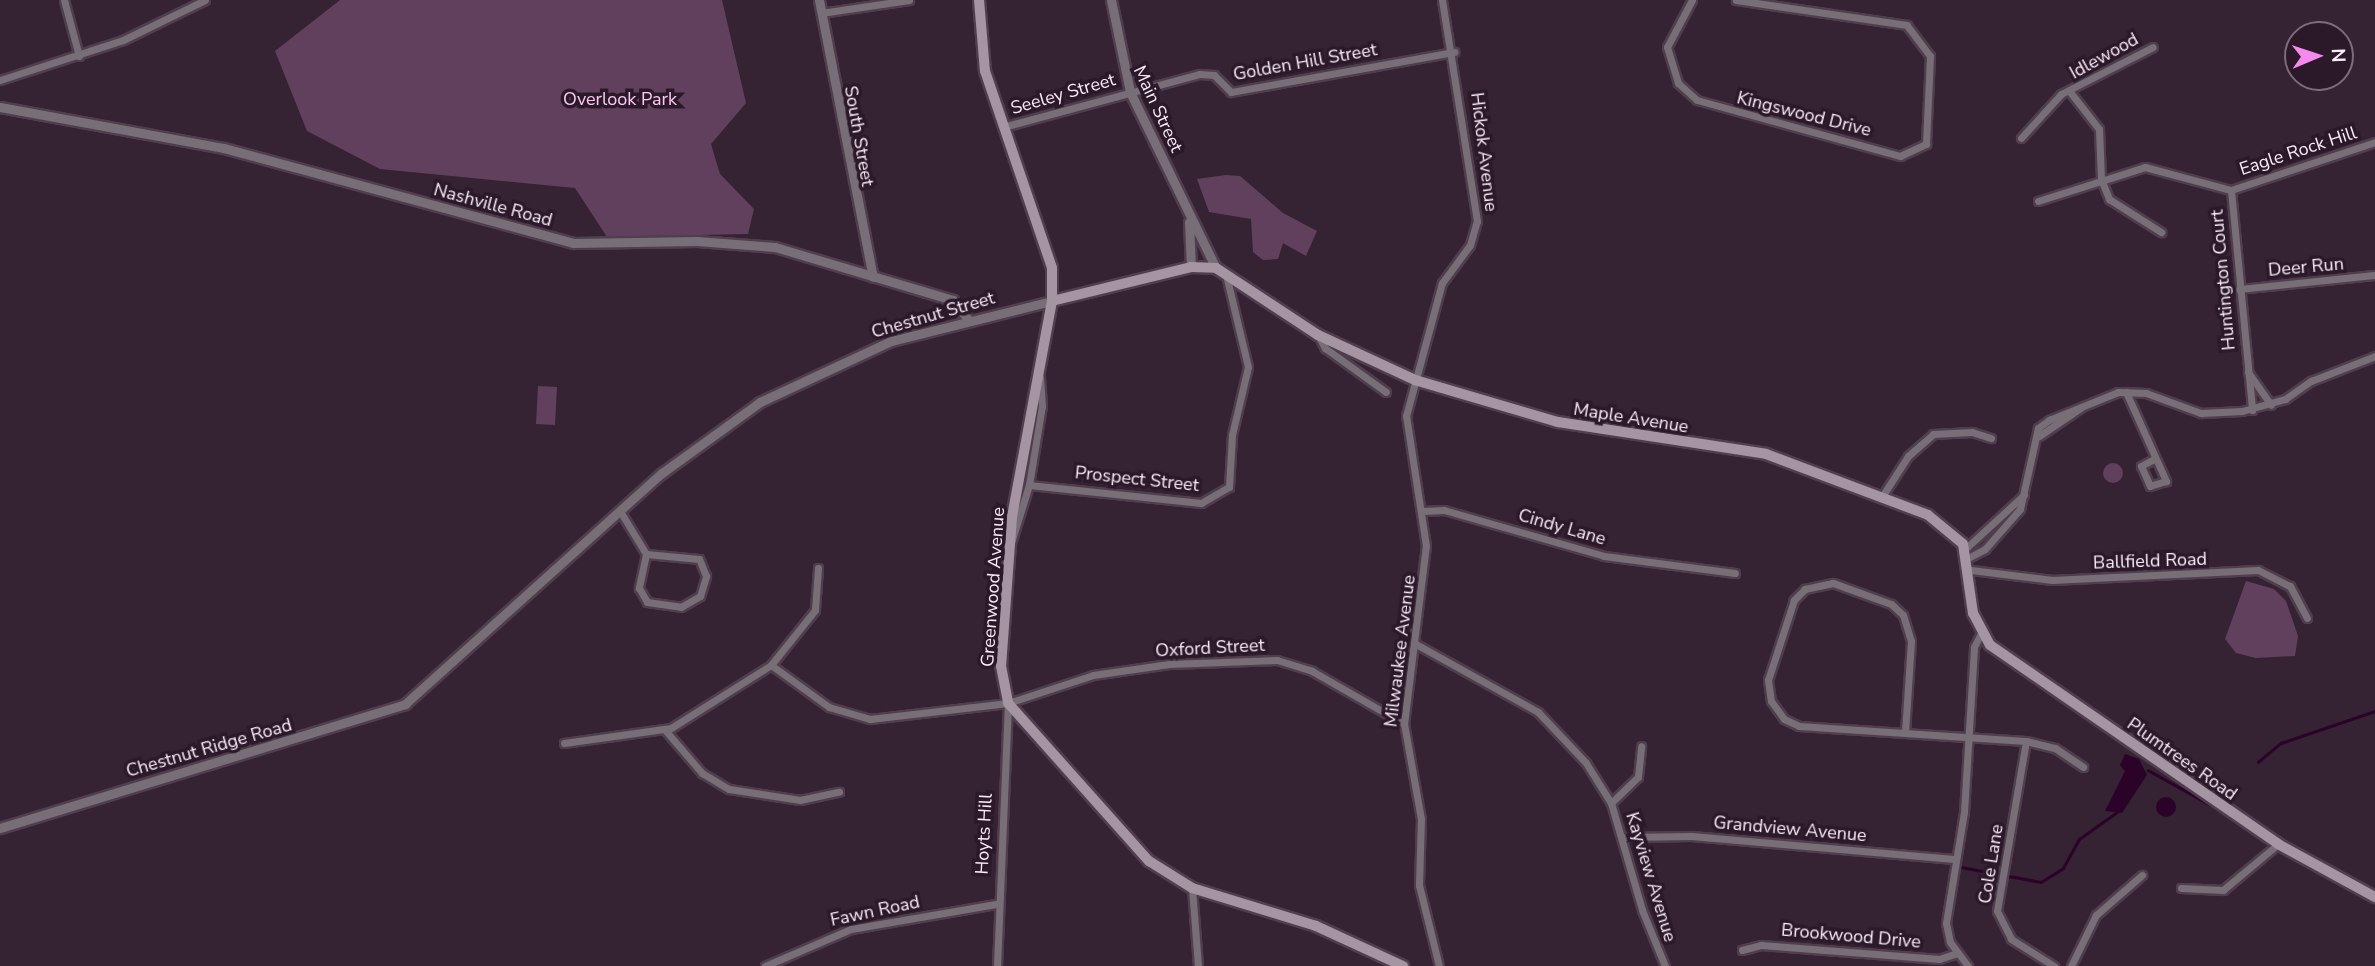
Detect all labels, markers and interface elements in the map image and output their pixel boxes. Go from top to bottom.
north arrow [2284,21,2354,91]
street label: Idlewood [2066,28,2142,84]
street label: Golden Hill Street [1231,39,1379,85]
text: N [2325,48,2351,63]
street label: Main Street [1129,62,1187,156]
street label: Seeley Street [1008,69,1118,119]
street label: South Street [840,84,878,188]
street label: Kingswood Drive [1735,87,1873,141]
park label: Overlook Park [563,88,677,110]
street label: Hickok Avenue [1466,91,1502,213]
street label: Eagle Rock Hill [2237,122,2359,180]
street label: Nashville Road [431,179,555,231]
street label: Huntington Court [2206,209,2240,351]
street label: Deer Run [2267,253,2345,281]
street label: Chestnut Street [869,287,997,343]
street label: Maple Avenue [1572,398,1690,438]
street label: Prospect Street [1074,462,1200,496]
street label: Cindy Lane [1516,504,1608,550]
street label: Greenwood Avenue [977,506,1009,668]
street label: Ballfield Road [2093,548,2207,574]
street label: Milwaukee Avenue [1380,574,1420,728]
street label: Oxford Street [1155,634,1265,662]
street label: Plumtrees Road [2123,713,2241,805]
street label: Chestnut Ridge Road [124,714,294,782]
street label: Hoyts Hill [971,793,997,875]
street label: Kayview Avenue [1621,810,1681,944]
street label: Grandview Avenue [1713,812,1867,846]
street label: Cole Lane [1974,823,2008,905]
street label: Fawn Road [828,891,922,931]
street label: Brookwood Drive [1780,919,1922,953]

